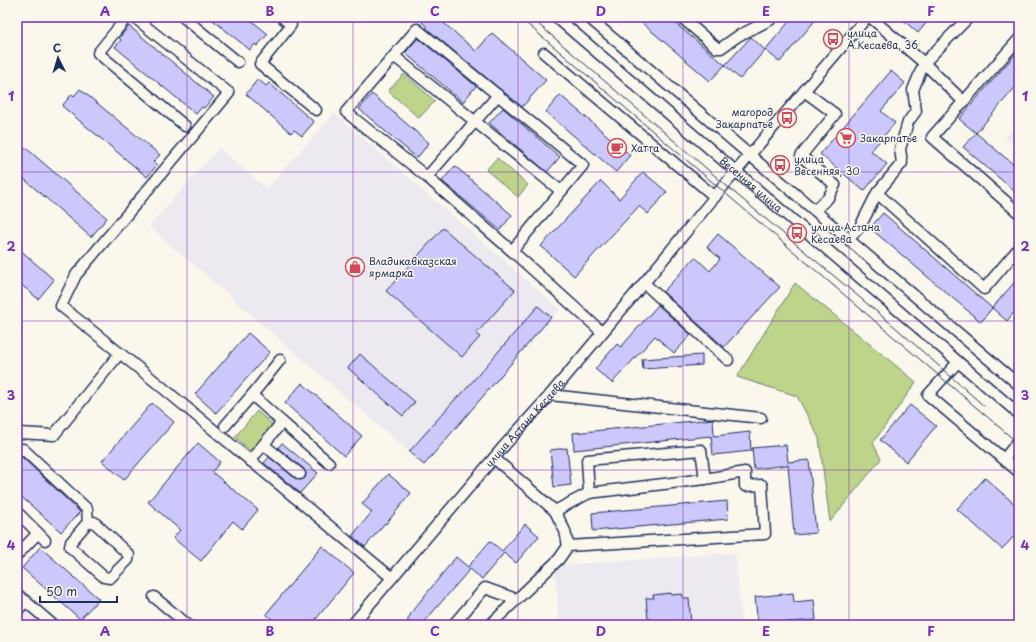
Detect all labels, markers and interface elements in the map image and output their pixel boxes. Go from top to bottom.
text: A [100,1,110,20]
text: B [266,1,275,20]
text: C [430,1,440,20]
text: D [596,1,606,20]
text: E [762,1,770,20]
text: F [927,1,935,20]
place label: улица А.Кесаева, 36 [847,25,918,52]
bus stop icon: улица А.Кесаева, 36 [822,28,844,50]
north arrow [38,38,78,78]
text: С [52,39,62,56]
text: 1 [8,86,14,105]
text: 1 [1022,86,1028,105]
place label: магород Закарпатье [716,104,773,131]
bus stop icon: магород Закарпатье [776,107,798,129]
supermarket icon: Закарпатье [835,127,857,149]
place label: Закарпатье [860,130,917,145]
cafe icon: Хатта [606,137,628,159]
place label: Хатта [631,140,660,155]
place label: улица Весенняя, 30 [794,151,860,178]
street label: Весенняя улица [717,153,787,216]
bus stop icon: улица Весенняя, 30 [769,154,791,176]
place label: улица Астана Кесаева [811,219,881,246]
bus stop icon: улица Астана Кесаева [786,222,808,244]
text: 2 [6,236,16,255]
text: 2 [1020,236,1030,255]
place label: Владикавказская ярмарка [369,253,457,280]
shop icon: Владикавказская ярмарка [344,256,366,278]
street label: улица Астана Кесаева [481,375,568,470]
text: 3 [7,385,16,404]
text: 3 [1021,385,1030,404]
text: 4 [7,535,16,554]
text: 4 [1021,535,1030,554]
scale bar [40,578,117,604]
text: 50 m [46,582,77,600]
text: A [100,621,110,640]
text: B [266,621,275,640]
text: C [430,621,440,640]
text: D [596,621,606,640]
text: E [762,621,770,640]
text: F [927,621,935,640]

